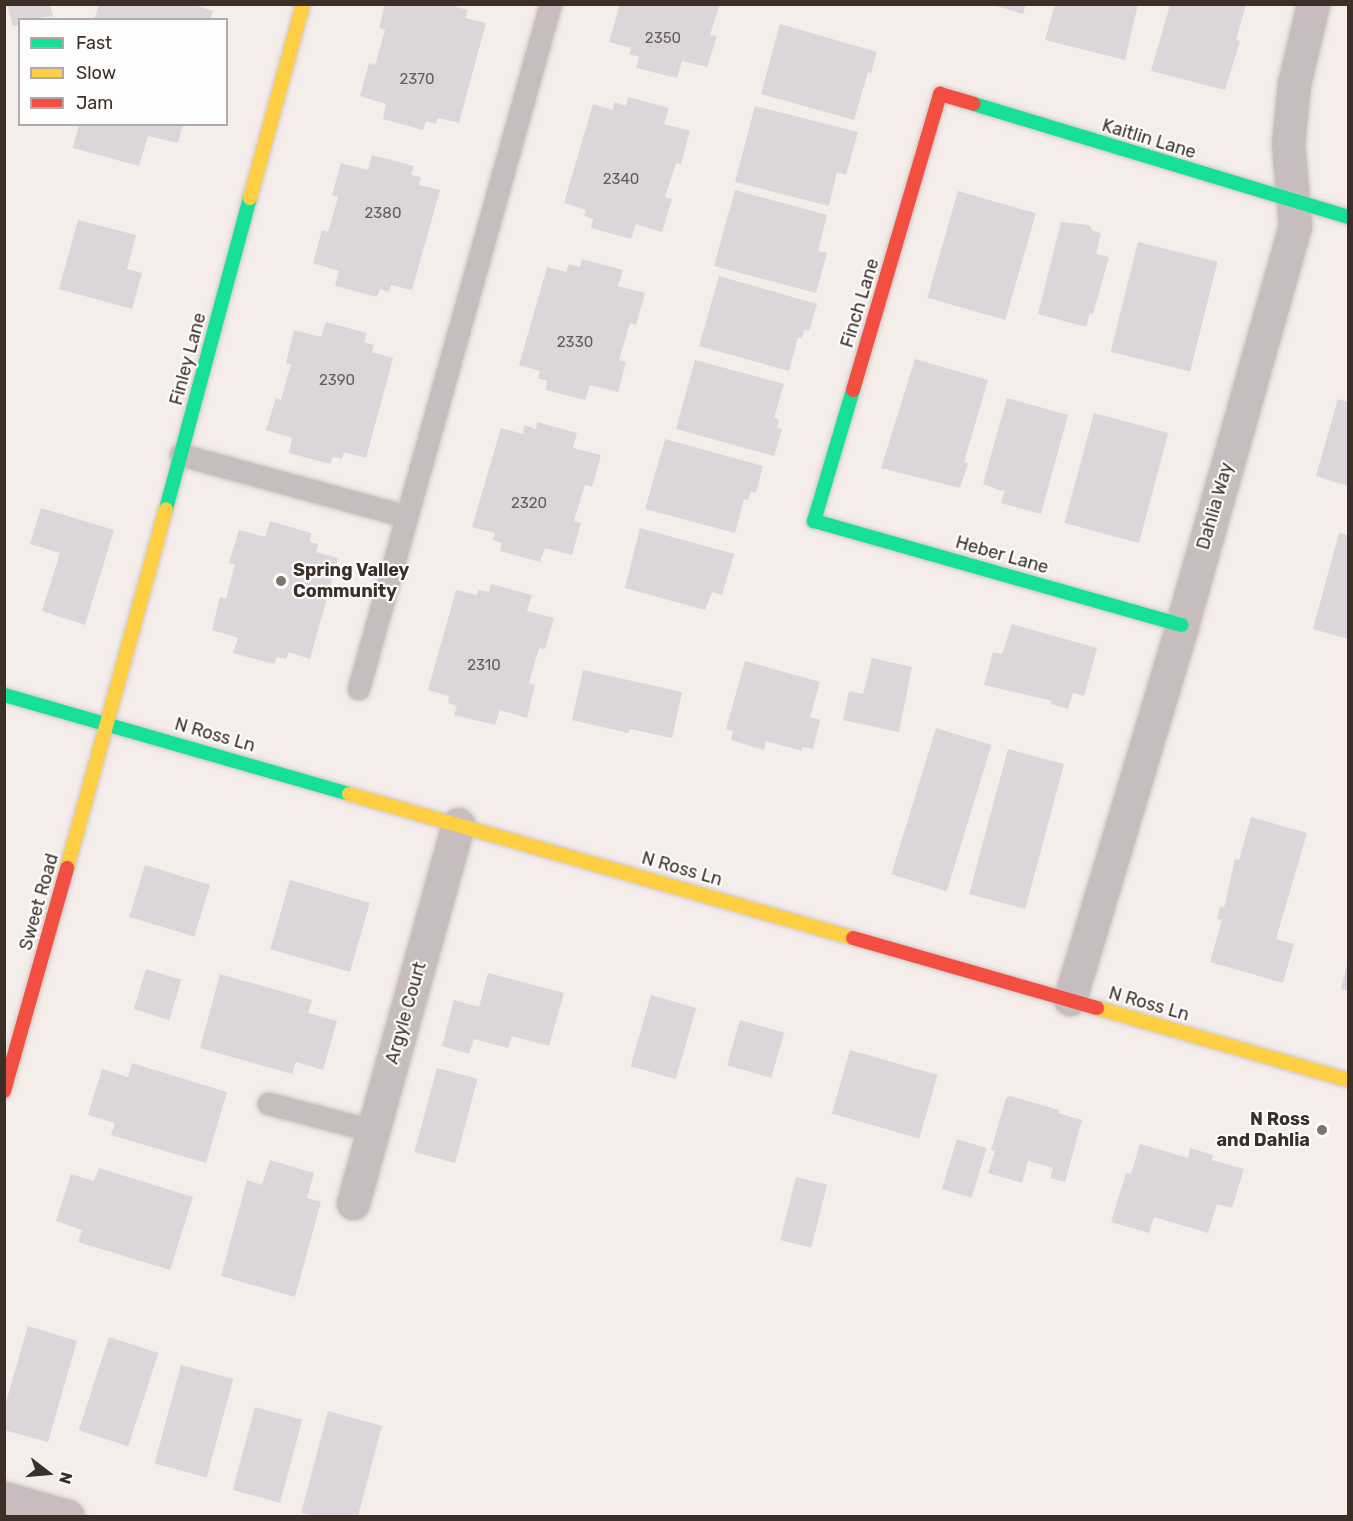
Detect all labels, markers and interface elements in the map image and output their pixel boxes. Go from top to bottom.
legend [18,18,228,126]
house number: 2350 [645,30,681,48]
text: Fast [76,32,112,54]
text: Slow [76,62,116,84]
house number: 2370 [399,71,435,89]
text: Jam [76,92,113,114]
street label: Kaitlin Lane [1099,114,1199,164]
house number: 2340 [603,171,639,189]
house number: 2380 [365,205,401,223]
street label: Finch Lane [836,256,884,350]
street label: Finley Lane [165,310,211,408]
house number: 2330 [557,334,593,352]
house number: 2390 [319,372,355,390]
street label: Dahlia Way [1192,460,1238,552]
house number: 2320 [511,495,547,513]
street label: Heber Lane [953,531,1051,579]
place label: Spring Valley Community [293,560,410,602]
marker: Spring Valley Community [274,574,288,588]
house number: 2310 [467,657,501,675]
street label: N Ross Ln [172,713,258,757]
street label: N Ross Ln [639,847,725,891]
street label: Sweet Road [15,851,63,953]
street label: Argyle Court [381,959,431,1067]
street label: N Ross Ln [1106,982,1192,1026]
place label: N Ross and Dahlia [1216,1109,1310,1152]
marker: N Ross and Dahlia [1315,1123,1329,1137]
north arrow [18,1443,78,1503]
text: N [55,1470,77,1486]

